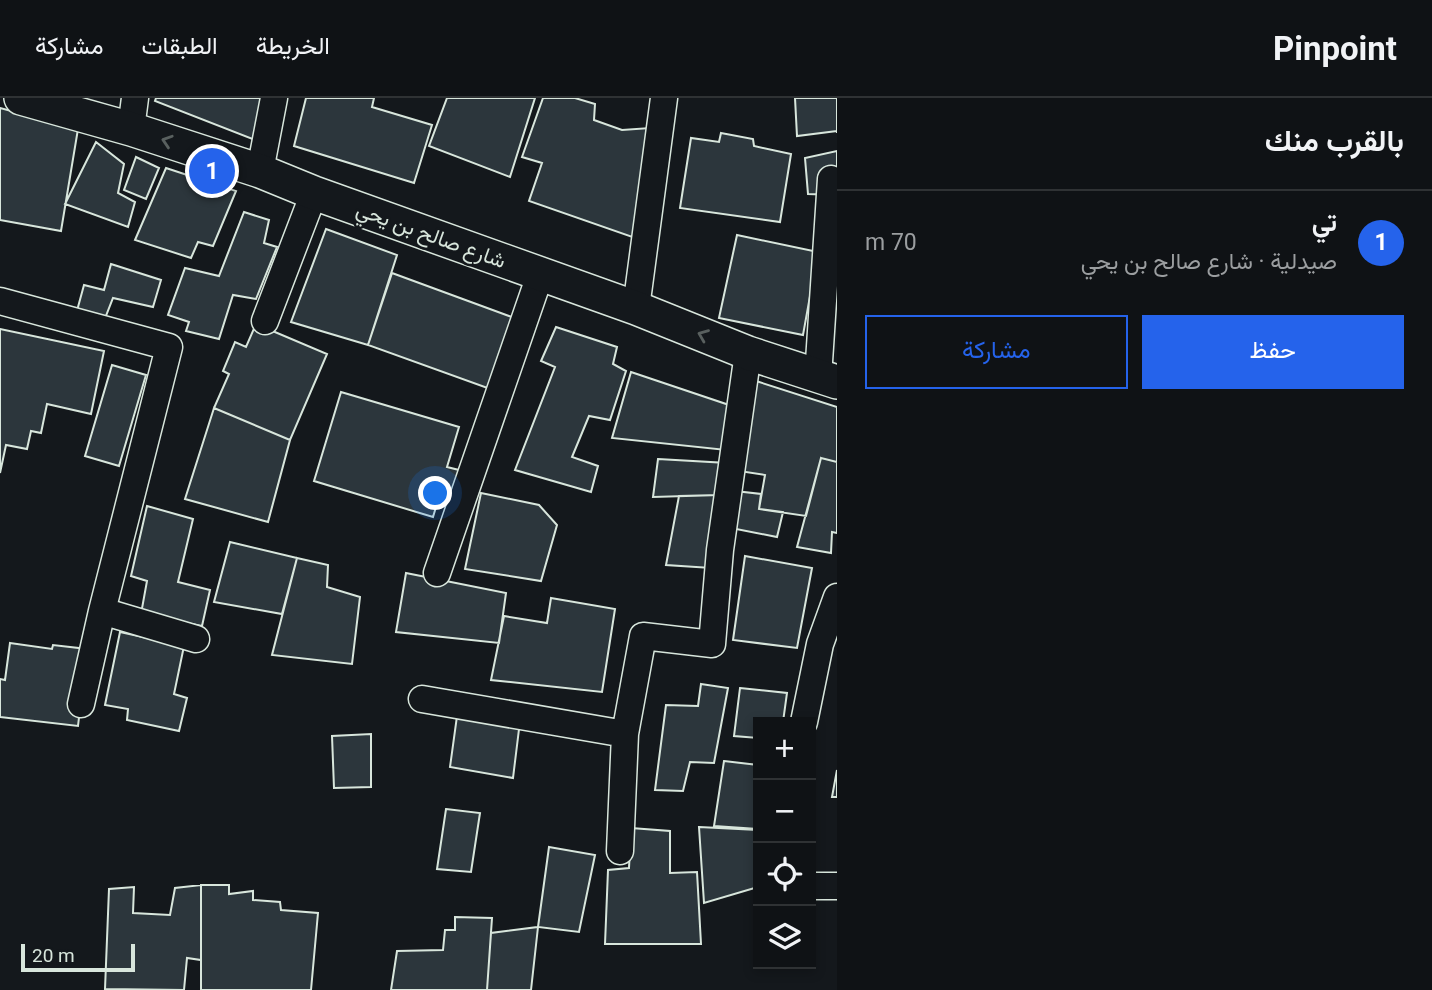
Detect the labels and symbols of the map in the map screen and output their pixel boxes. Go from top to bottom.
one-way arrow [161,135,174,149]
pin: 1 [189,145,235,197]
street label: شارع صالح بن يحي [351,197,509,278]
one-way arrow [698,330,710,344]
your location [418,476,452,510]
scale bar [21,941,135,973]

